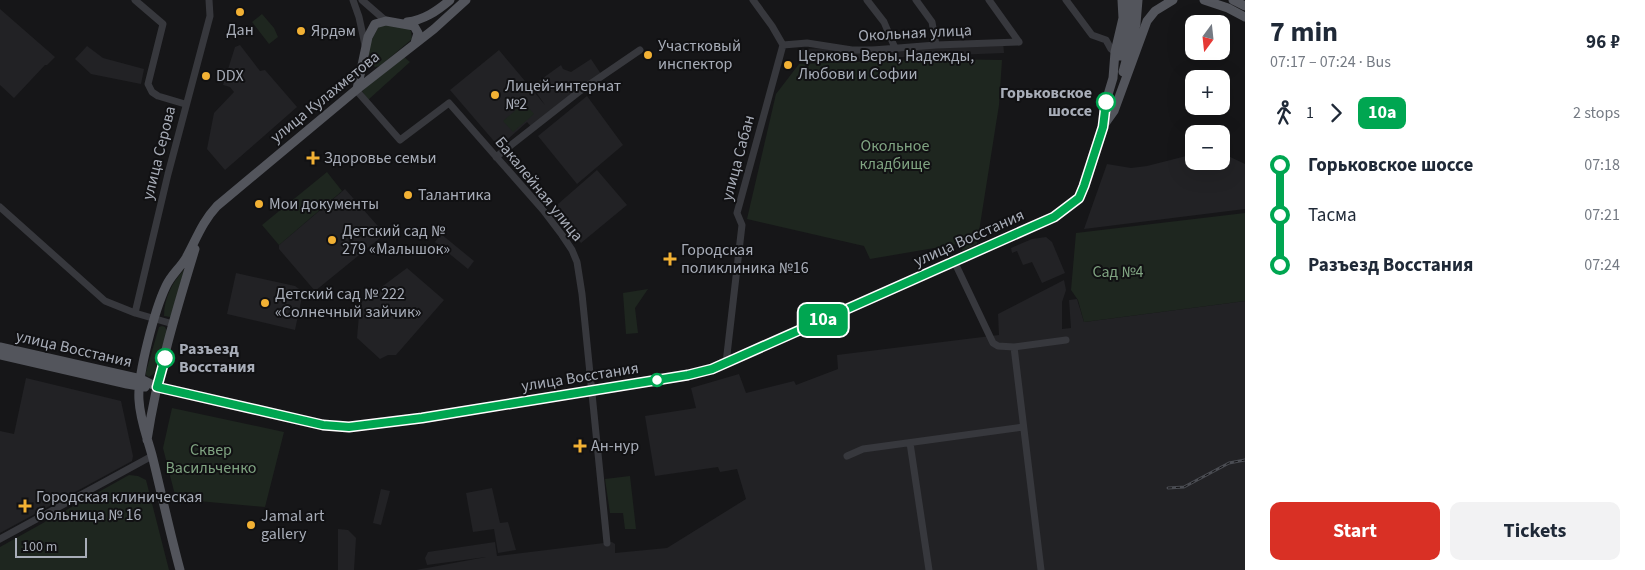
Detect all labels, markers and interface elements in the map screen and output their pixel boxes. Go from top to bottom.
marker: Дан [234,6,246,18]
text: 7 min [1270,12,1338,52]
north arrow [1185,15,1230,60]
map controls [1185,15,1230,170]
place label: Дан [226,19,254,41]
street label: Окольная улица [858,19,972,47]
place label: Ярдәм [311,20,356,42]
marker: Ярдәм [295,25,307,37]
text: 96 ₽ [1586,29,1620,56]
place label: Участковый инспектор [658,35,741,75]
place label: Церковь Веры, Надежды, Любови и Софии [798,45,974,85]
street label: улица Кулахметова [266,46,384,148]
marker: Участковый инспектор [642,49,654,61]
text: 07:17 – 07:24 · Bus [1270,51,1391,73]
marker: Церковь Веры, Надежды, Любови и Софии [782,59,794,71]
place label: DDX [216,65,244,87]
marker: DDX [200,70,212,82]
button: + [1185,70,1230,115]
place label: Лицей-интернат №2 [505,75,621,115]
place label: Горьковское шоссе [1000,82,1092,122]
marker: Лицей-интернат №2 [489,89,501,101]
marker: Горьковское шоссе [1096,92,1116,112]
icon: walk [1270,99,1298,127]
icon: forward [1322,99,1350,127]
text: 10а [1368,100,1396,125]
text: 1 [1306,102,1314,124]
text: 2 stops [1573,102,1620,124]
street label: улица Серова [137,104,181,202]
street label: улица Сабан [716,113,760,203]
button: − [1185,125,1230,170]
street label: Бакалейная улица [490,132,588,246]
park label: Окольное кладбище [860,135,930,175]
place label: Здоровье семьи [324,147,437,169]
marker: Здоровье семьи [306,151,320,165]
text: Горьковское шоссе [1308,152,1473,179]
text: 07:18 [1584,154,1620,176]
place label: Талантика [418,184,491,206]
marker: Талантика [402,189,414,201]
place label: Мои документы [269,193,379,215]
marker: Мои документы [253,198,265,210]
text: Тасма [1308,202,1357,229]
street label: улица Восстания [910,204,1028,272]
text: 07:21 [1584,204,1620,226]
place label: Детский сад № 279 «Малышок» [342,220,450,260]
marker: Детский сад № 279 «Малышок» [326,234,338,246]
place label: Городская поликлиника №16 [681,239,809,279]
marker: Городская поликлиника №16 [663,252,677,266]
text: Разъезд Восстания [1308,252,1473,279]
text: 07:24 [1584,254,1620,276]
park label: Сад №4 [1092,261,1144,283]
place label: Детский сад № 222 «Солнечный зайчик» [275,283,422,323]
marker: Детский сад № 222 «Солнечный зайчик» [259,297,271,309]
line badge: 10а [794,304,852,336]
text: 10а [809,307,837,332]
street label: улица Восстания [14,325,134,373]
place label: Разъезд Восстания [179,338,255,378]
marker: Разъезд Восстания [155,348,175,368]
street label: улица Восстания [520,357,640,397]
unlabelled marker [650,373,664,387]
place label: Ан-нур [591,435,639,457]
park label: Сквер Васильченко [165,439,257,479]
marker: Ан-нур [573,439,587,453]
place label: Городская клиническая больница № 16 [36,486,203,526]
marker: Городская клиническая больница № 16 [18,499,32,513]
button: Start [1270,502,1440,560]
button: Tickets [1450,502,1620,560]
place label: Jamal art gallery [261,505,325,545]
marker: Jamal art gallery [245,519,257,531]
scale bar [15,535,88,558]
text: 100 m [22,537,57,557]

